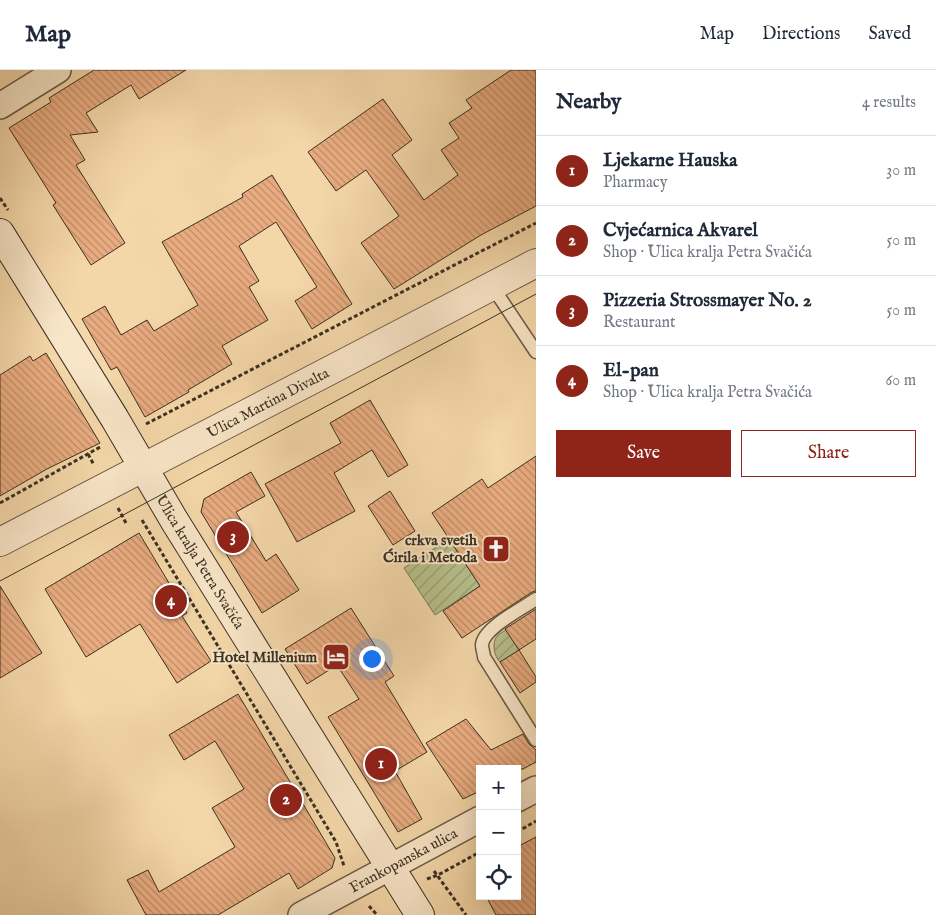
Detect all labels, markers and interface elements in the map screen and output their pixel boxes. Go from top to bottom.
text: Map [25,19,71,50]
text: Map [700,23,734,46]
text: Directions [762,23,840,46]
text: Saved [868,23,911,46]
text: Nearby [556,89,621,116]
text: 4 results [862,93,916,113]
text: Ljekarne Hauska [603,149,738,173]
text: 1 [569,161,575,181]
text: 30 m [886,161,916,181]
text: Pharmacy [603,173,668,193]
text: Cvjećarnica Akvarel [603,219,758,243]
text: 2 [568,231,576,251]
text: 50 m [887,231,916,251]
text: Shop · Ulica kralja Petra Svačića [603,243,812,263]
text: Pizzeria Strossmayer No. 2 [603,289,812,313]
text: 3 [569,301,575,321]
text: 50 m [887,301,916,321]
text: Restaurant [603,313,676,333]
text: El-pan [603,359,659,383]
street label: Ulica Martina Divalta [204,363,333,442]
text: 4 [568,371,576,391]
text: 60 m [886,371,916,391]
text: Shop · Ulica kralja Petra Svačića [603,383,812,403]
button: Save [556,430,731,477]
button: Share [741,430,916,477]
street label: Ulica kralja Petra Svačića [152,491,249,633]
pin: 3 [217,518,249,556]
place label: crkva svetih Ćirila i Metoda [383,531,478,567]
church icon: crkva svetih Ćirila i Metoda [481,534,511,564]
pin: 4 [155,582,187,620]
hotel icon: Hotel Millenium [321,642,351,672]
your location [359,646,385,672]
place label: Hotel Millenium [212,648,317,667]
pin: 1 [365,745,397,783]
map controls [476,765,521,900]
button: + [476,765,521,810]
pin: 2 [270,781,302,819]
button: − [476,810,521,855]
street label: Frankopanska ulica [346,823,461,897]
button: locate [476,855,521,900]

